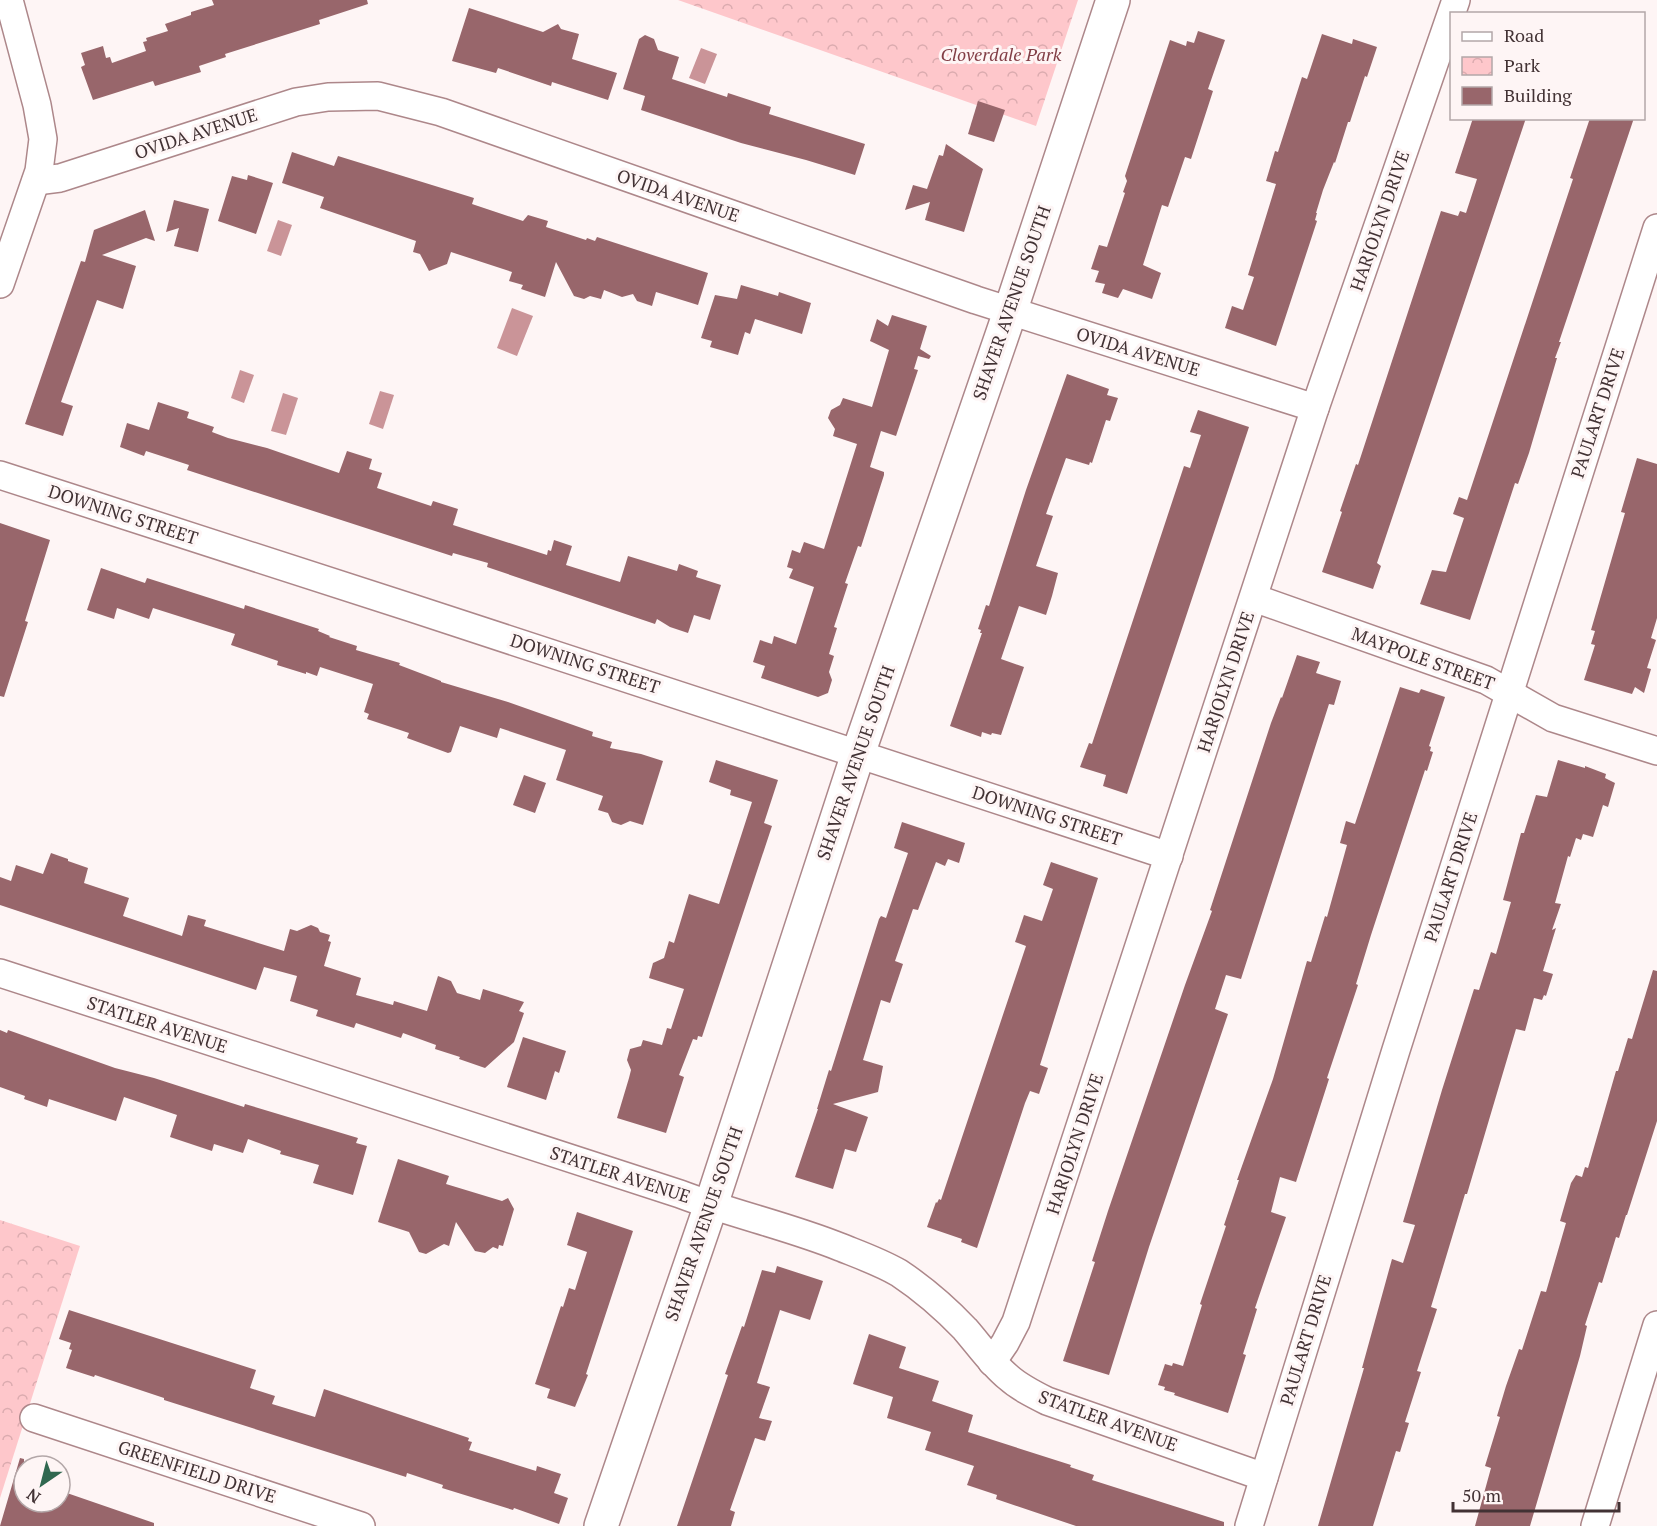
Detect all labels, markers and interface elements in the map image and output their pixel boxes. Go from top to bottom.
legend [1450,12,1645,120]
text: Road [1504,23,1544,47]
park label: Cloverdale Park [941,42,1062,66]
text: Park [1504,53,1541,77]
text: Building [1504,83,1572,107]
street label: OVIDA AVENUE [131,102,260,164]
street label: HARJOLYN DRIVE [1344,147,1414,294]
street label: OVIDA AVENUE [614,163,743,227]
street label: SHAVER AVENUE SOUTH [966,202,1056,403]
street label: OVIDA AVENUE [1074,321,1203,381]
street label: PAULART DRIVE [1565,345,1629,481]
street label: DOWNING STREET [45,479,201,550]
street label: HARJOLYN DRIVE [1191,608,1259,755]
street label: MAYPOLE STREET [1348,621,1498,695]
street label: DOWNING STREET [507,628,663,699]
street label: SHAVER AVENUE SOUTH [810,662,900,863]
street label: DOWNING STREET [969,780,1125,851]
street label: PAULART DRIVE [1418,809,1482,945]
street label: STATLER AVENUE [84,990,231,1058]
street label: HARJOLYN DRIVE [1040,1070,1108,1217]
street label: SHAVER AVENUE SOUTH [658,1123,748,1324]
street label: STATLER AVENUE [547,1140,694,1208]
street label: PAULART DRIVE [1274,1271,1336,1408]
street label: STATLER AVENUE [1036,1384,1181,1456]
street label: GREENFIELD DRIVE [115,1434,279,1508]
north arrow [12,1454,72,1514]
scale bar [1453,1475,1620,1513]
text: 50 m [1462,1483,1502,1507]
text: N [22,1484,45,1509]

